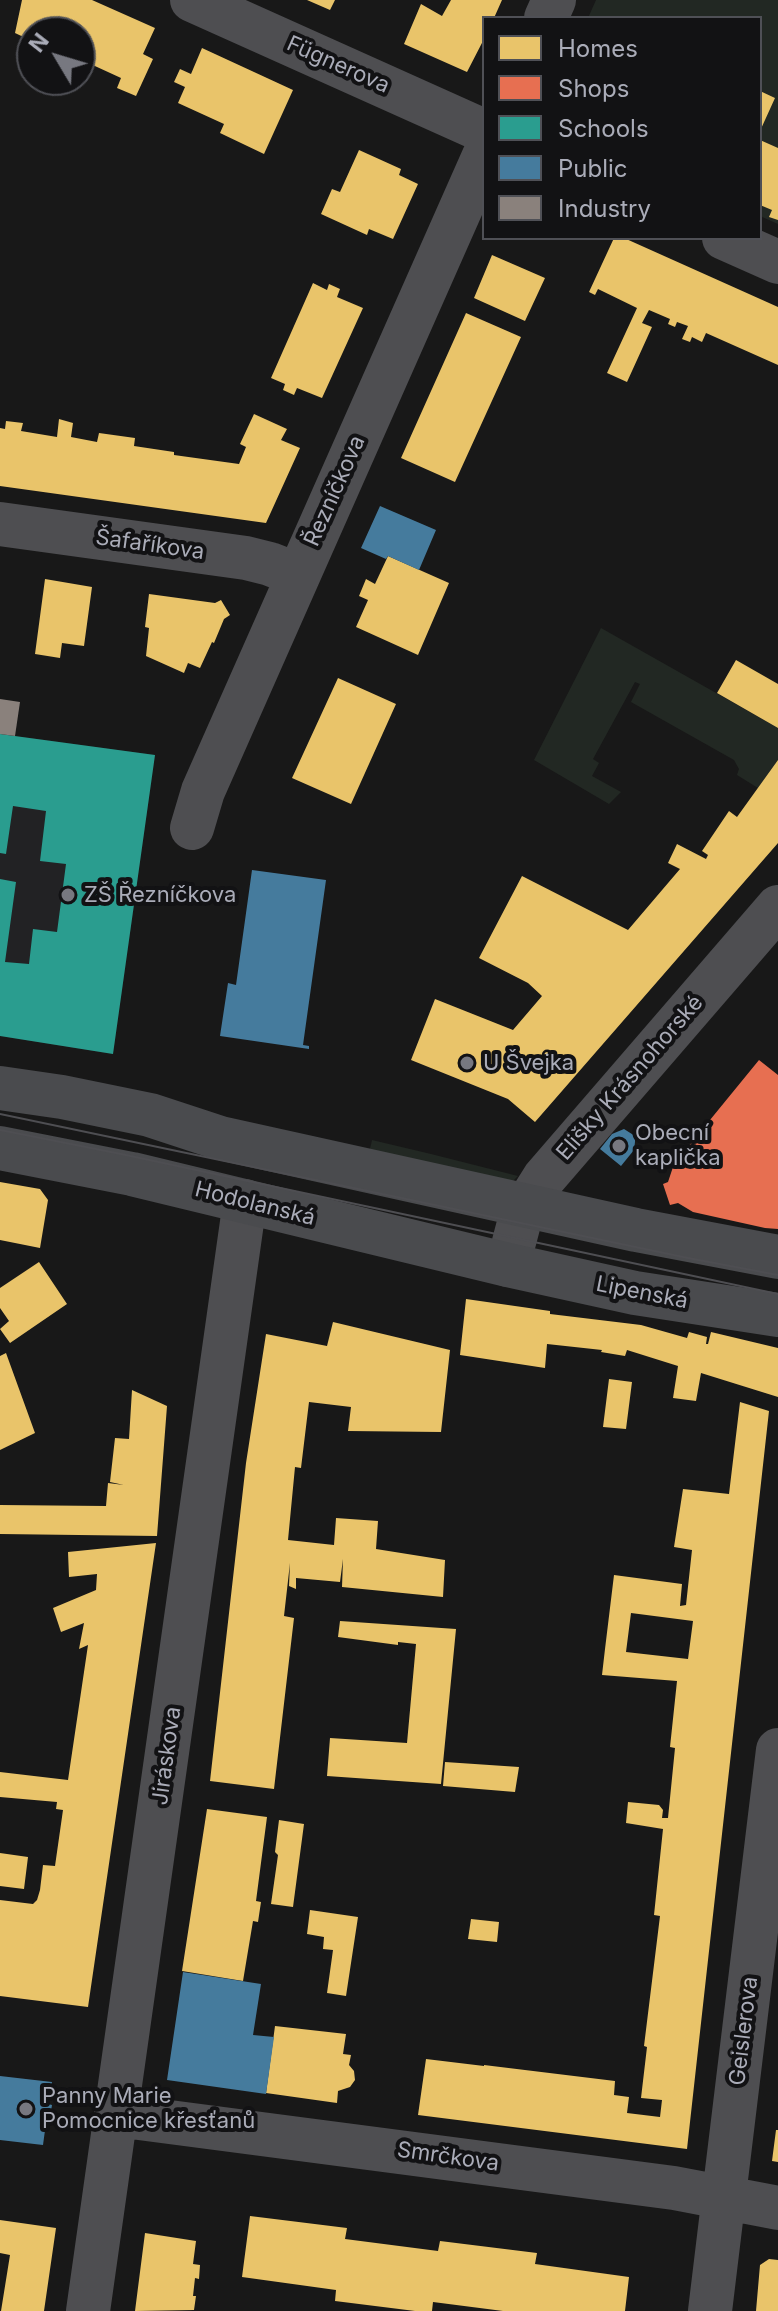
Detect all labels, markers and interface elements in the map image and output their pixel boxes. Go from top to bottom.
north arrow [16,16,96,96]
legend [482,16,762,240]
text: N [23,28,54,57]
street label: Fügnerova [282,31,394,99]
text: Homes [558,34,638,63]
text: Shops [558,74,629,103]
text: Schools [558,114,649,143]
text: Public [558,154,628,183]
text: Industry [558,194,651,223]
street label: Řezníčkova [299,432,371,550]
street label: Šafaříkova [94,524,206,566]
place label: ZŠ Řezníčkova [84,882,236,908]
marker: ZŠ Řezníčkova [59,886,77,904]
street label: Elišky Krásnohorské [551,990,709,1166]
place label: U Švejka [483,1050,574,1076]
marker: U Švejka [458,1054,476,1072]
place label: Obecní kaplička [635,1120,721,1172]
marker: Obecní kaplička [610,1137,628,1155]
street label: Hodolanská [192,1176,318,1232]
street label: Lipenská [594,1271,690,1315]
street label: Jiráskova [147,1705,187,1807]
street label: Geislerova [724,1975,764,2087]
place label: Panny Marie Pomocnice křesťanů [42,2083,255,2134]
marker: Panny Marie Pomocnice křesťanů [17,2100,35,2118]
street label: Smrčkova [395,2137,501,2177]

